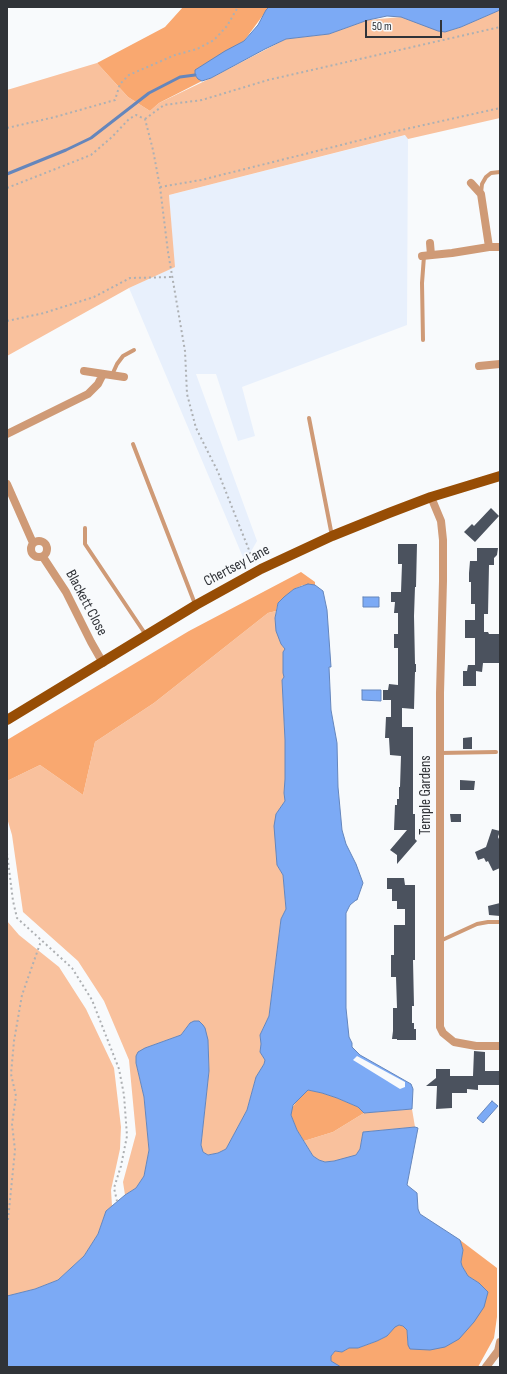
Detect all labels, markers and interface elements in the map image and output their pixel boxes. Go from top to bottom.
scale bar [367,12,444,38]
text: 50 m [372,19,392,34]
street label: Chertsey Lane [201,541,273,591]
street label: Blackett Close [61,567,111,639]
street label: Temple Gardens [417,755,435,835]

